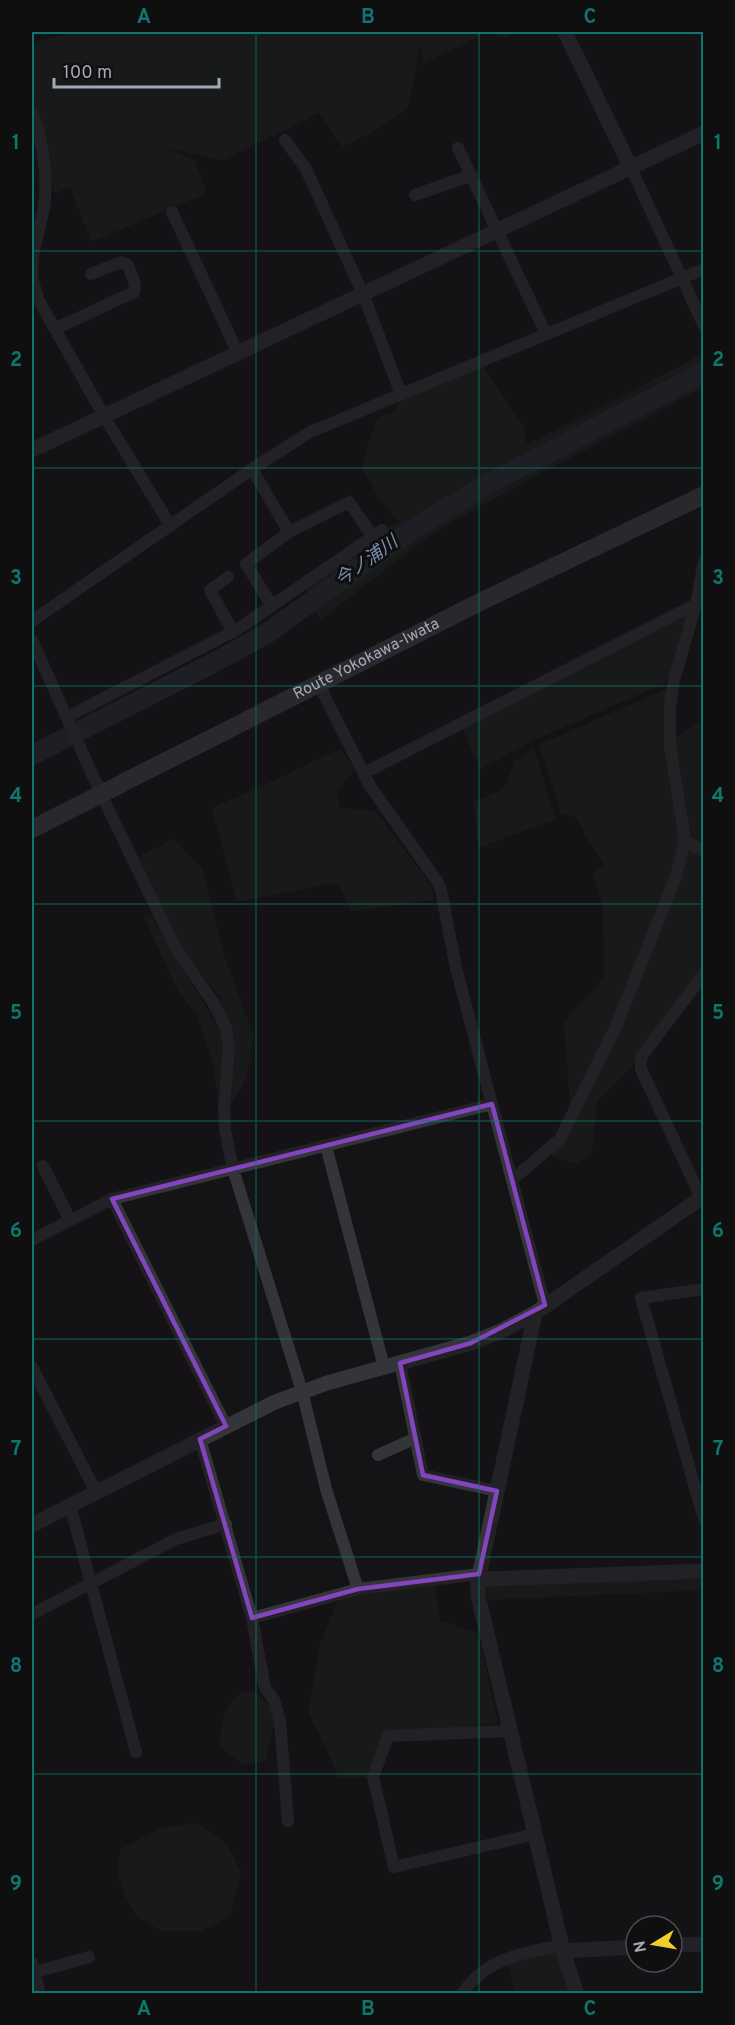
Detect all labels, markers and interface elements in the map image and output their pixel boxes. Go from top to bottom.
text: A [137,5,151,31]
text: B [361,5,375,31]
text: C [584,5,596,31]
scale bar [54,51,219,89]
text: 100 m [63,62,112,85]
text: 1 [12,131,20,157]
text: 1 [714,131,722,157]
text: 2 [10,348,22,374]
text: 2 [712,348,724,374]
water label: 今ノ浦川 [331,530,405,592]
text: 3 [10,566,22,592]
text: 3 [712,566,724,592]
street label: Route Yokokawa-Iwata [290,614,443,705]
text: 4 [10,784,22,810]
text: 4 [712,784,724,810]
text: 5 [10,1001,22,1027]
text: 5 [712,1001,724,1027]
text: 6 [10,1219,22,1245]
text: 6 [712,1219,724,1245]
text: 7 [11,1437,21,1463]
text: 7 [713,1437,723,1463]
text: 8 [10,1654,22,1680]
text: 8 [712,1654,724,1680]
text: 9 [10,1872,22,1898]
text: 9 [712,1872,724,1898]
north arrow [624,1914,684,1974]
text: N [630,1939,652,1954]
text: A [137,1997,151,2023]
text: B [361,1997,375,2023]
text: C [584,1997,596,2023]

